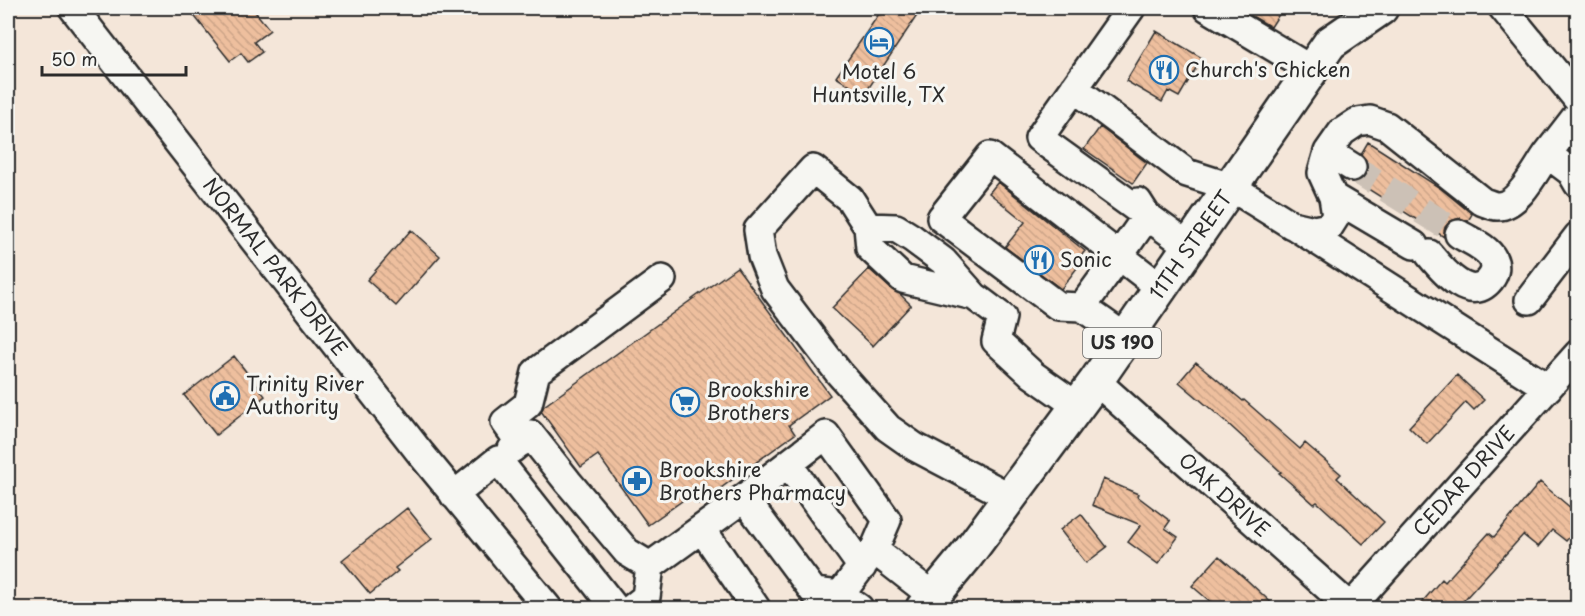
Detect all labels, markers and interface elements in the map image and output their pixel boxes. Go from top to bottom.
hotel icon: Motel 6 Huntsville, TX [863,26,895,58]
scale bar [42,39,186,77]
text: 50 m [51,45,98,72]
restaurant icon: Church's Chicken [1148,54,1180,86]
place label: Church's Chicken [1185,54,1350,84]
place label: Motel 6 Huntsville, TX [813,56,945,109]
street label: NORMAL PARK DRIVE [196,171,355,362]
street label: 11TH STREET [1142,183,1239,305]
restaurant icon: Sonic [1023,244,1055,276]
place label: Sonic [1060,244,1112,274]
road number: US 190 [1083,328,1161,358]
place label: Trinity River Authority [246,368,365,421]
place label: Brookshire Brothers [706,374,809,427]
public building icon: Trinity River Authority [209,380,241,412]
supermarket icon: Brookshire Brothers [669,386,701,418]
street label: CEDAR DRIVE [1405,418,1521,542]
street label: OAK DRIVE [1172,445,1277,544]
place label: Brookshire Brothers Pharmacy [658,454,846,507]
pharmacy icon: Brookshire Brothers Pharmacy [621,465,653,497]

